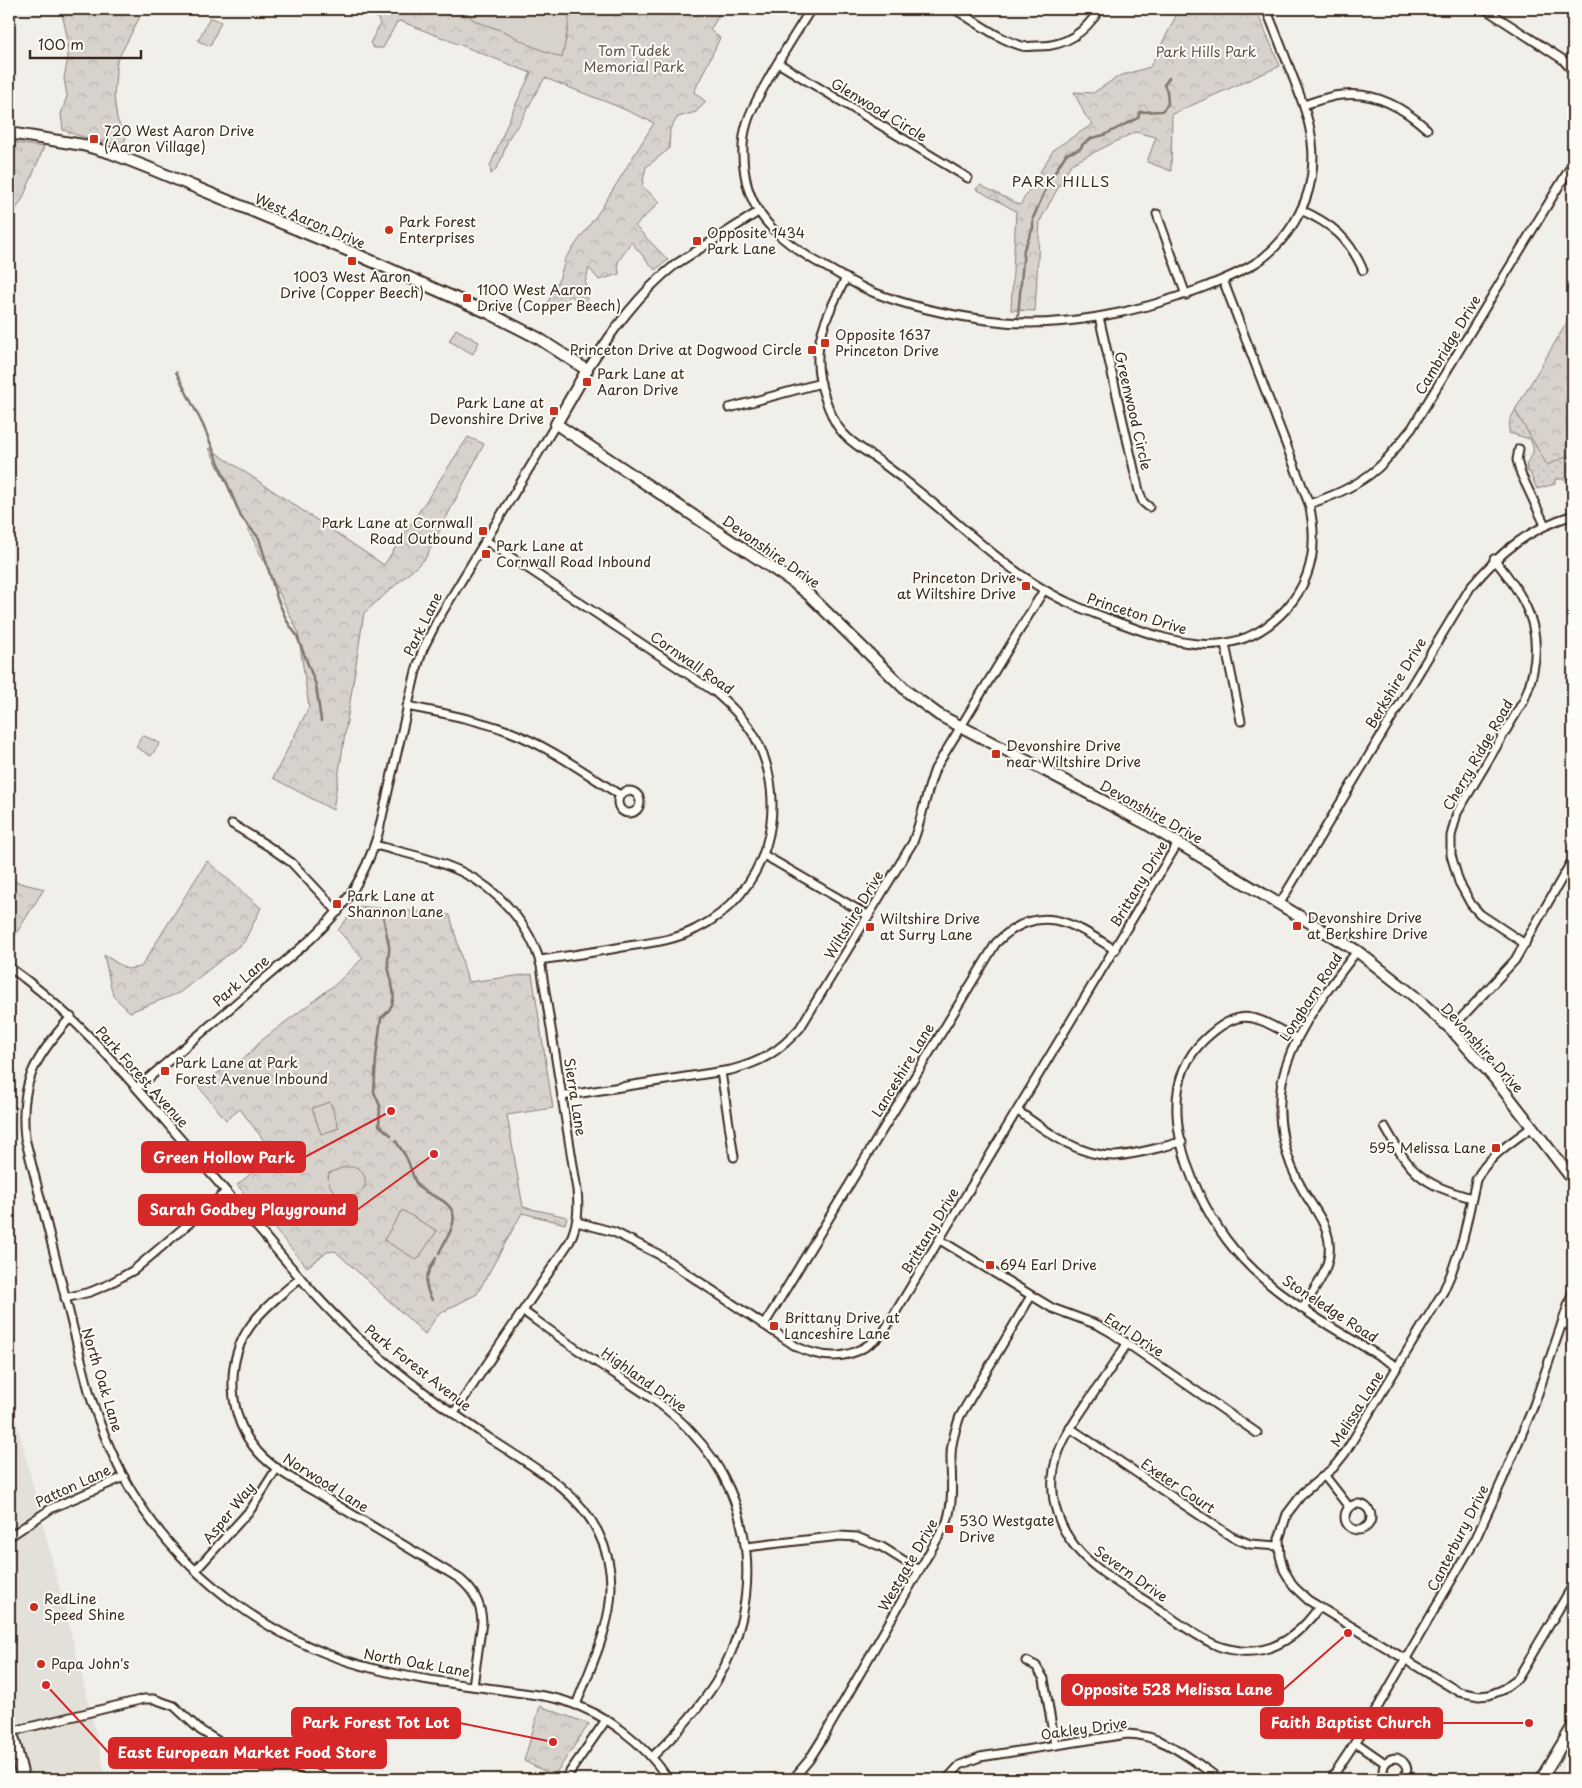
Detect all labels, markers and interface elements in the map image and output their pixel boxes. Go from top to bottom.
scale bar [30,28,141,60]
text: 100 m [38,32,84,55]
park label: Tom Tudek Memorial Park [584,40,685,77]
park label: Park Hills Park [1156,41,1257,62]
street label: Glenwood Circle [827,72,931,147]
place label: 720 West Aaron Drive (Aaron Village) [104,120,254,157]
marker: 720 West Aaron Drive (Aaron Village) [88,133,100,145]
district label: PARK HILLS [1012,169,1110,192]
street label: West Aaron Drive [252,188,369,253]
place label: Park Forest Enterprises [399,211,476,248]
place label: Opposite 1434 Park Lane [707,222,805,259]
marker: Park Forest Enterprises [383,224,395,236]
marker: Opposite 1434 Park Lane [691,235,703,247]
marker: 1003 West Aaron Drive (Copper Beech) [346,255,358,267]
place label: 1003 West Aaron Drive (Copper Beech) [280,266,424,303]
place label: 1100 West Aaron Drive (Copper Beech) [477,279,621,316]
street label: Cambridge Drive [1410,291,1486,398]
marker: 1100 West Aaron Drive (Copper Beech) [461,292,473,304]
place label: Opposite 1637 Princeton Drive [835,324,939,361]
marker: Opposite 1637 Princeton Drive [819,337,831,349]
place label: Princeton Drive at Dogwood Circle [570,339,802,360]
marker: Princeton Drive at Dogwood Circle [806,344,818,356]
street label: Greenwood Circle [1110,349,1157,472]
place label: Park Lane at Aaron Drive [597,363,685,400]
marker: Park Lane at Aaron Drive [581,376,593,388]
place label: Park Lane at Devonshire Drive [429,392,544,429]
marker: Park Lane at Devonshire Drive [548,405,560,417]
street label: Devonshire Drive [718,510,824,593]
place label: Park Lane at Cornwall Road Outbound [321,512,473,549]
marker: Park Lane at Cornwall Road Outbound [477,525,489,537]
place label: Park Lane at Cornwall Road Inbound [496,535,651,572]
marker: Park Lane at Cornwall Road Inbound [480,548,492,560]
place label: Princeton Drive at Wiltshire Drive [897,567,1016,604]
marker: Princeton Drive at Wiltshire Drive [1020,580,1032,592]
street label: Princeton Drive [1085,587,1190,640]
street label: Park Lane [398,588,447,659]
street label: Cornwall Road [646,626,738,699]
street label: Berkshire Drive [1360,633,1431,732]
street label: Cherry Ridge Road [1437,695,1518,814]
place label: Devonshire Drive near Wiltshire Drive [1006,735,1141,772]
marker: Devonshire Drive near Wiltshire Drive [990,748,1002,760]
street label: Devonshire Drive [1096,774,1207,849]
street label: Brittany Drive [1104,837,1173,931]
street label: Wiltshire Drive [819,866,888,963]
place label: Park Lane at Shannon Lane [347,885,444,922]
marker: Park Lane at Shannon Lane [331,898,343,910]
place label: Devonshire Drive at Berkshire Drive [1307,907,1428,944]
place label: Wiltshire Drive at Surry Lane [880,908,980,945]
marker: Devonshire Drive at Berkshire Drive [1291,920,1303,932]
marker: Wiltshire Drive at Surry Lane [864,921,876,933]
street label: Longbarn Road [1274,948,1347,1045]
street label: Park Lane [208,950,274,1011]
street label: Devonshire Drive [1436,998,1529,1097]
street label: Lanceshire Lane [866,1019,939,1121]
street label: Park Forest Avenue [91,1021,194,1132]
place label: Park Lane at Park Forest Avenue Inbound [175,1052,328,1089]
street label: Sierra Lane [559,1056,592,1138]
marker: Park Lane at Park Forest Avenue Inbound [159,1065,171,1077]
place label: 595 Melissa Lane [1369,1137,1486,1158]
callout: Green Hollow Park [142,1142,305,1172]
marker: 595 Melissa Lane [1490,1142,1502,1154]
text: Green Hollow Park [153,1145,295,1168]
street label: Brittany Drive [895,1184,964,1278]
callout: Sarah Godbey Playground [139,1195,357,1225]
text: Sarah Godbey Playground [150,1197,346,1220]
place label: 694 Earl Drive [1000,1254,1097,1275]
marker: 694 Earl Drive [984,1259,996,1271]
street label: Stoneledge Road [1278,1270,1382,1347]
place label: Brittany Drive at Lanceshire Lane [784,1307,900,1344]
street label: Earl Drive [1100,1308,1168,1362]
street label: Park Forest Avenue [361,1319,476,1416]
marker: Brittany Drive at Lanceshire Lane [768,1320,780,1332]
street label: North Oak Lane [77,1325,128,1435]
street label: Highland Drive [597,1342,691,1417]
street label: Melissa Lane [1325,1367,1388,1451]
street label: Norwood Lane [279,1448,373,1517]
street label: Exeter Court [1137,1453,1220,1518]
street label: Patton Lane [32,1459,114,1512]
street label: Asper Way [197,1477,260,1548]
street label: Canterbury Drive [1422,1481,1494,1595]
place label: 530 Westgate Drive [959,1510,1055,1547]
street label: Westgate Drive [873,1515,943,1615]
marker: 530 Westgate Drive [943,1523,955,1535]
street label: Severn Drive [1090,1540,1173,1607]
place label: RedLine Speed Shine [44,1588,125,1625]
marker: RedLine Speed Shine [28,1601,40,1613]
street label: North Oak Lane [362,1643,472,1682]
place label: Papa John's [51,1653,129,1674]
marker: Papa John's [35,1658,47,1670]
callout: Opposite 528 Melissa Lane [1062,1675,1283,1705]
text: Opposite 528 Melissa Lane [1071,1677,1273,1700]
callout: Park Forest Tot Lot [292,1708,460,1738]
callout: Faith Baptist Church [1261,1708,1442,1738]
text: Park Forest Tot Lot [302,1710,450,1733]
text: Faith Baptist Church [1271,1710,1431,1733]
street label: Oakley Drive [1039,1712,1129,1745]
callout: East European Market Food Store [109,1738,386,1768]
text: East European Market Food Store [118,1740,376,1763]

